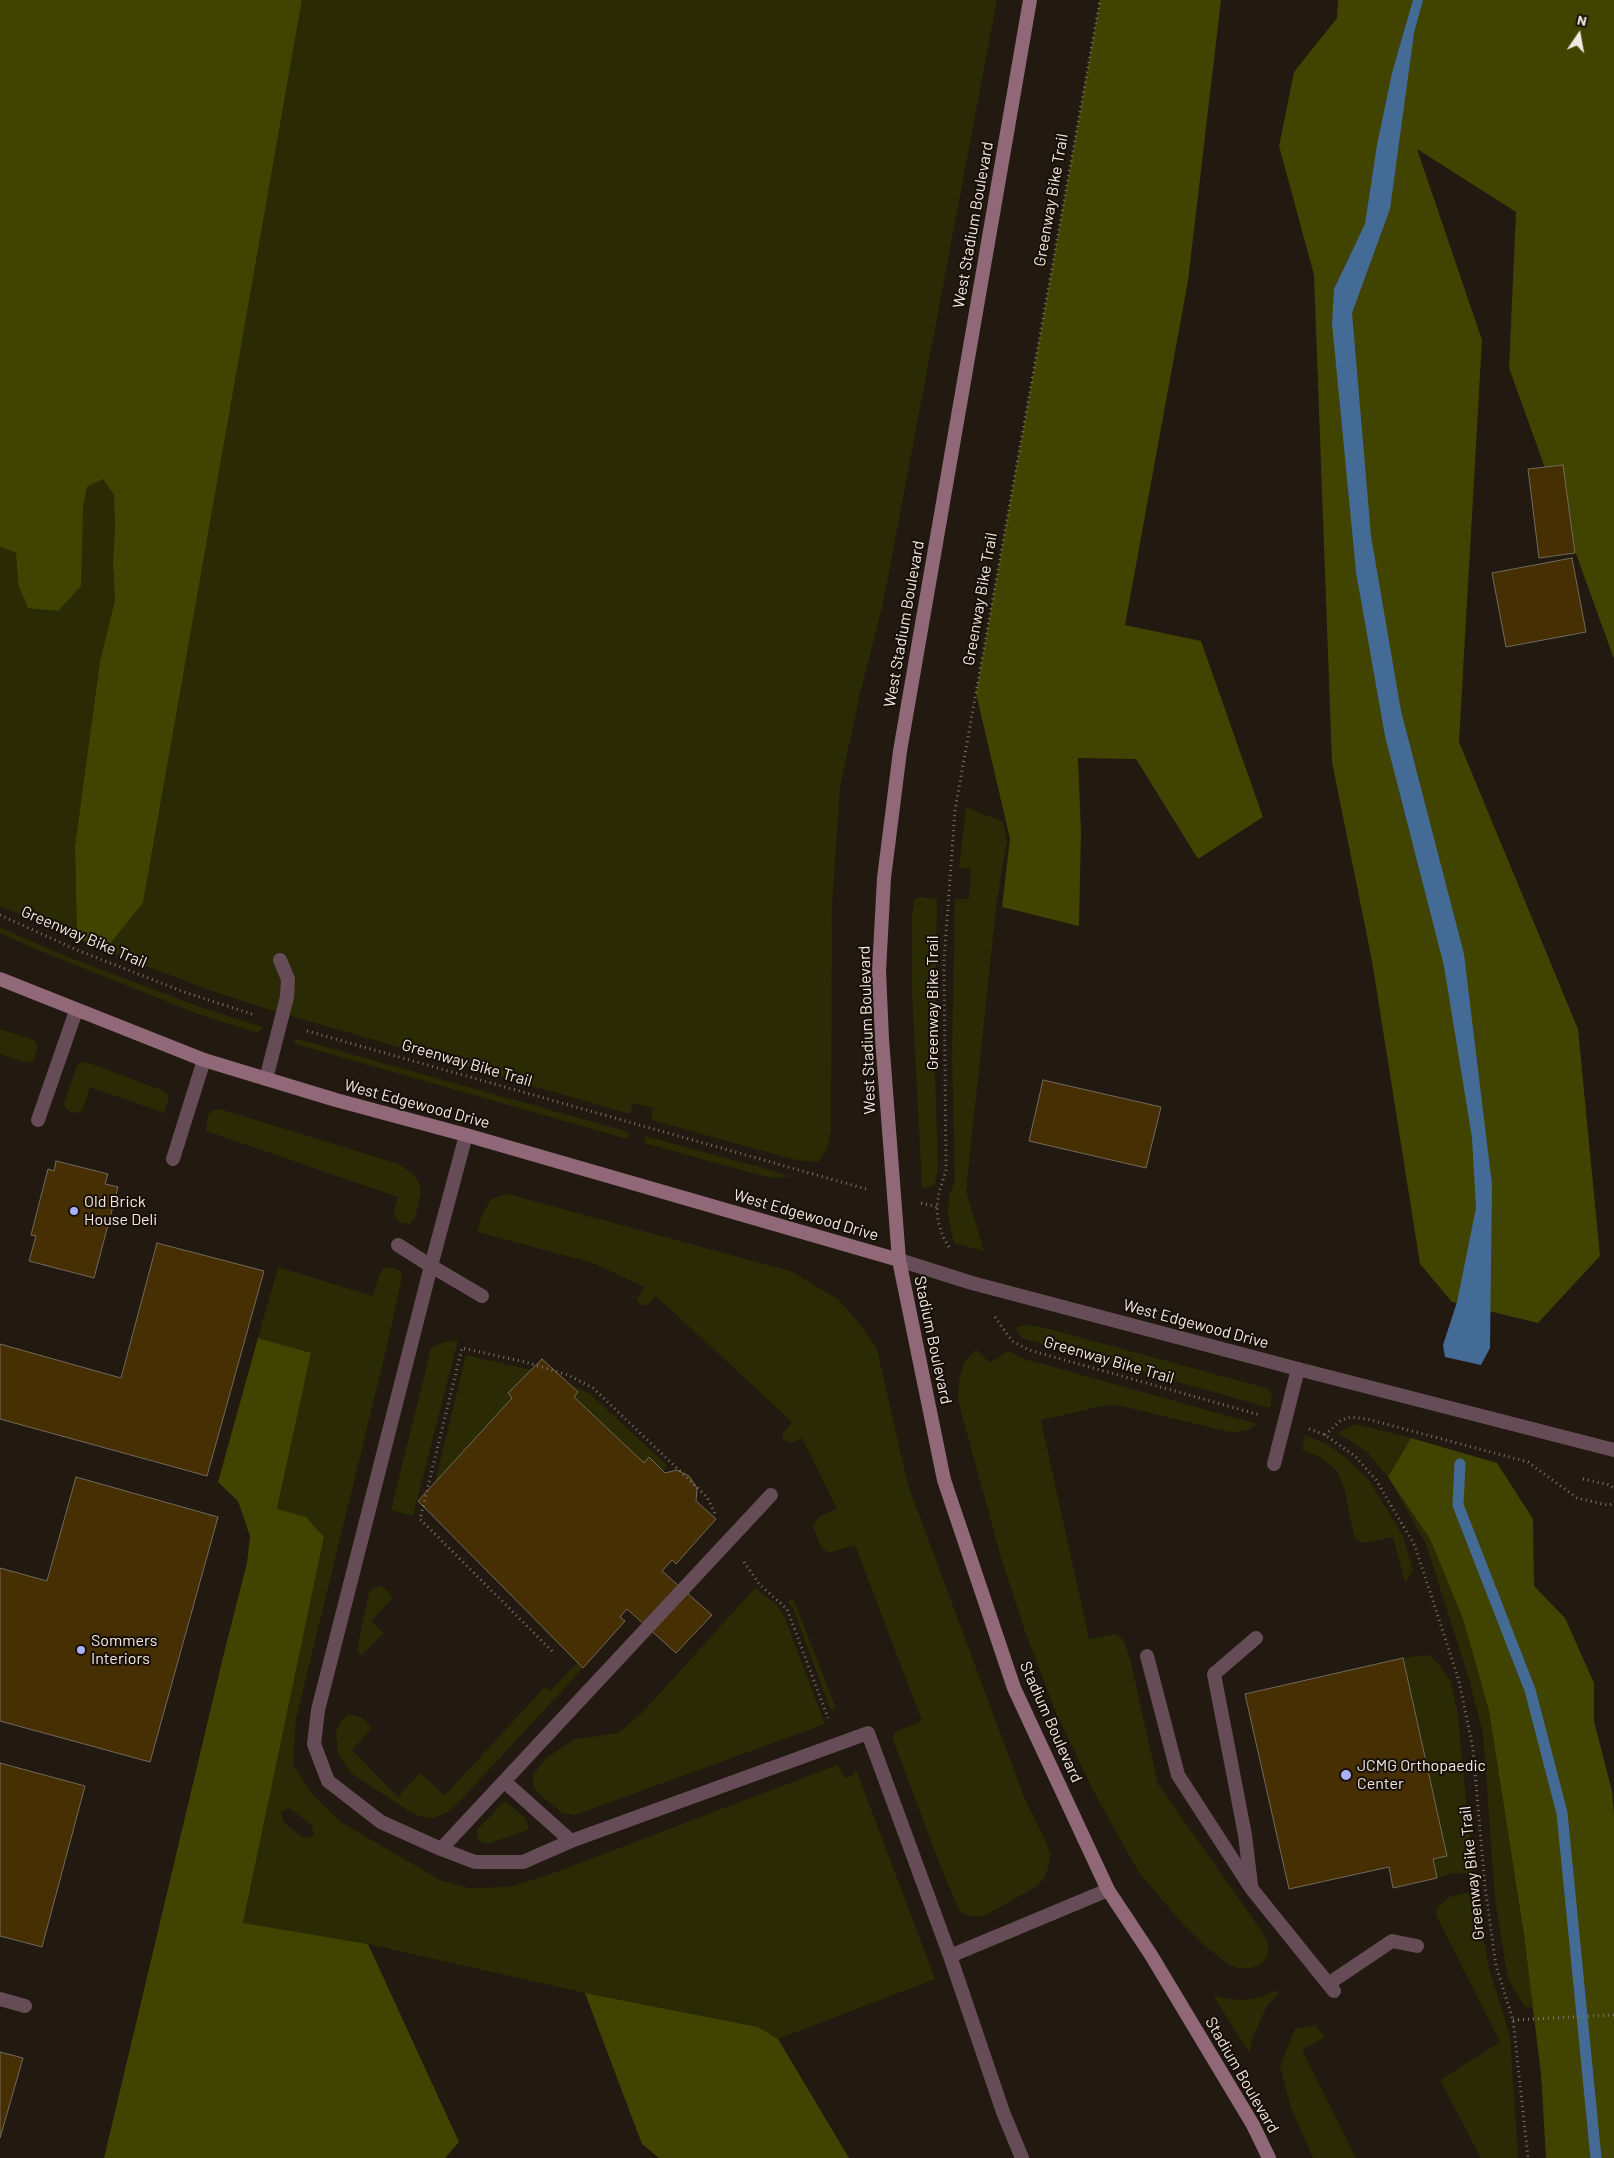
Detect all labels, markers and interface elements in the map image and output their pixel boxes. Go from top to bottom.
north arrow [1554,10,1604,60]
text: N [1576,11,1589,29]
street label: Greenway Bike Trail [1030,132,1072,268]
street label: West Stadium Boulevard [949,140,997,310]
street label: Greenway Bike Trail [959,531,1001,667]
street label: West Stadium Boulevard [880,539,928,709]
street label: Greenway Bike Trail [18,902,150,972]
street label: Greenway Bike Trail [923,936,943,1070]
street label: West Stadium Boulevard [854,945,880,1115]
street label: Greenway Bike Trail [400,1035,534,1091]
street label: West Edgewood Drive [342,1075,492,1133]
street label: West Edgewood Drive [731,1185,881,1245]
place label: Old Brick House Deli [84,1192,157,1230]
marker: Old Brick House Deli [68,1205,80,1217]
street label: Stadium Boulevard [910,1274,956,1406]
street label: West Edgewood Drive [1121,1295,1271,1353]
street label: Greenway Bike Trail [1042,1332,1176,1388]
place label: Sommers Interiors [91,1631,157,1669]
marker: Sommers Interiors [75,1644,87,1656]
street label: Stadium Boulevard [1016,1658,1086,1786]
place label: JCMG Orthopaedic Center [1357,1756,1486,1794]
marker: JCMG Orthopaedic Center [1339,1768,1353,1782]
street label: Greenway Bike Trail [1455,1805,1489,1941]
street label: Stadium Boulevard [1201,2014,1283,2136]

